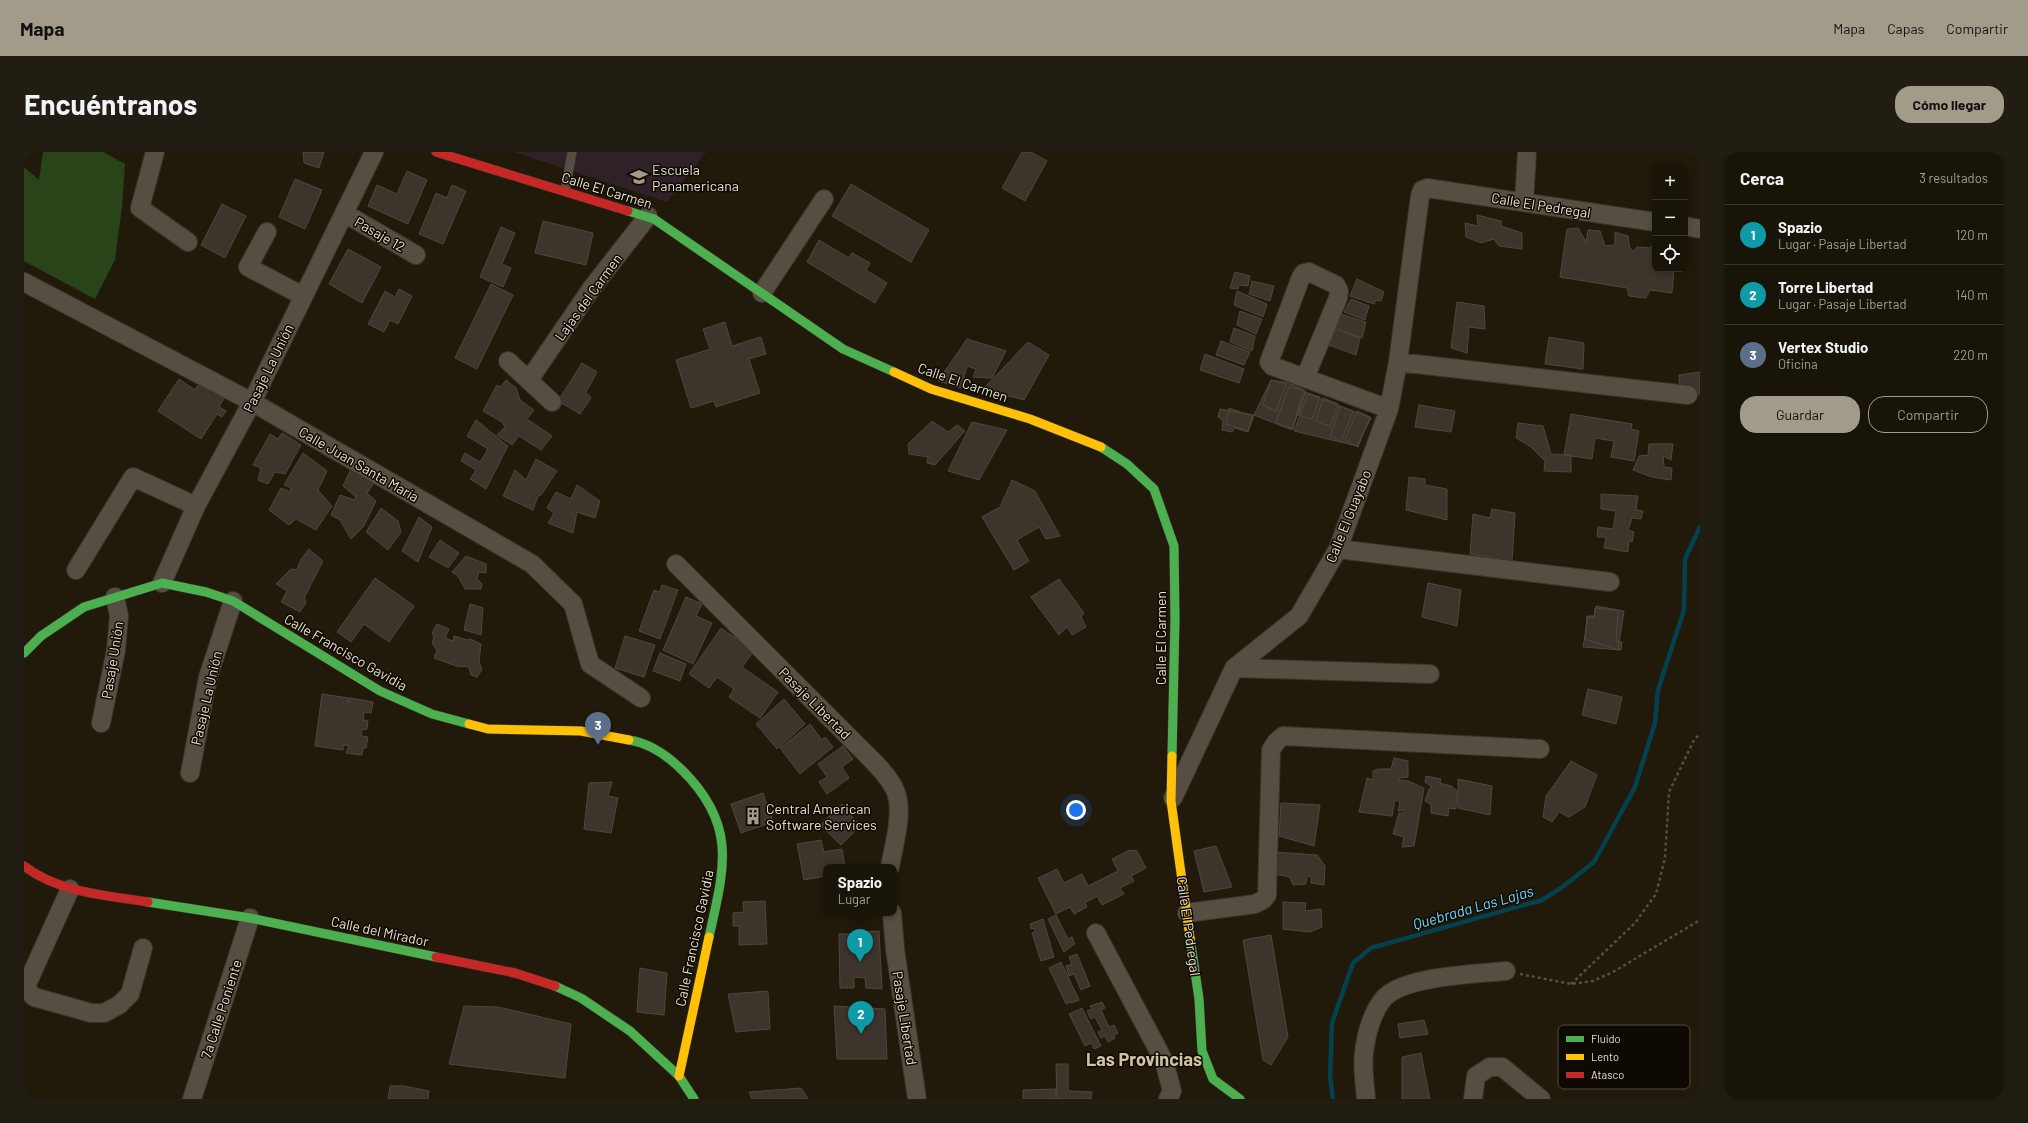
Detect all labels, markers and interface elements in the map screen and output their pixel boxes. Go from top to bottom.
text: Mapa [20,17,64,40]
text: Mapa [1833,20,1865,37]
text: Capas [1887,20,1924,37]
text: Compartir [1946,20,2008,37]
button: Cómo llegar [1895,86,2004,123]
text: Encuéntranos [24,87,197,121]
place label: Escuela Panamericana [652,161,739,194]
map controls [1652,164,1688,272]
button: + [1652,164,1688,200]
school or university icon: Escuela Panamericana [629,167,649,187]
street label: Calle El Carmen [560,168,654,212]
text: Cerca [1740,168,1784,188]
text: 3 resultados [1919,170,1988,186]
street label: Calle El Pedregal [1490,189,1592,221]
button: − [1652,200,1688,236]
street label: Pasaje 12 [352,213,408,255]
text: Spazio [1778,218,1822,236]
text: 1 [1751,227,1755,243]
text: 120 m [1956,227,1988,243]
button: locate [1652,236,1688,272]
text: Lugar · Pasaje Libertad [1778,236,1907,252]
street label: Lajas del Carmen [551,250,625,344]
text: Torre Libertad [1778,278,1873,296]
text: 2 [1749,287,1757,303]
text: 140 m [1956,287,1988,303]
text: Lugar · Pasaje Libertad [1778,296,1907,312]
street label: Pasaje La Unión [239,321,297,415]
text: Vertex Studio [1778,338,1868,356]
text: 3 [1749,347,1757,363]
text: 220 m [1953,347,1988,363]
text: Oficina [1778,356,1818,372]
street label: Calle El Carmen [916,359,1010,405]
button: Guardar [1740,396,1860,433]
button: Compartir [1868,396,1988,433]
street label: Calle Juan Santa María [296,423,422,505]
street label: Calle El Guayabo [1322,467,1374,565]
street label: Calle El Carmen [1152,591,1169,685]
street label: Calle Francisco Gavidia [282,610,410,694]
street label: Pasaje Unión [97,620,127,700]
street label: Pasaje La Unión [187,649,225,747]
street label: Pasaje Libertad [776,664,854,742]
pin: 3 [585,712,611,745]
place label: Central American Software Services [766,800,877,833]
your location [1066,800,1086,820]
building icon: Central American Software Services [743,806,763,826]
popup [823,864,897,916]
street label: Calle Francisco Gavidia [671,868,717,1008]
text: Spazio [838,873,882,891]
street label: Calle El Pedregal [1174,875,1204,977]
water label: Quebrada Las Lajas [1411,881,1535,933]
text: Lugar [838,891,870,907]
street label: Calle del Mirador [330,912,430,950]
pin: 1 [847,929,873,962]
street label: 7a Calle Poniente [197,957,245,1061]
street label: Pasaje Libertad [889,970,921,1066]
pin: 2 [848,1001,874,1034]
legend [1558,1025,1690,1089]
text: Fluido [1591,1032,1620,1045]
district label: Las Provincias [1086,1048,1202,1070]
text: Lento [1591,1050,1619,1063]
text: Atasco [1591,1068,1624,1081]

